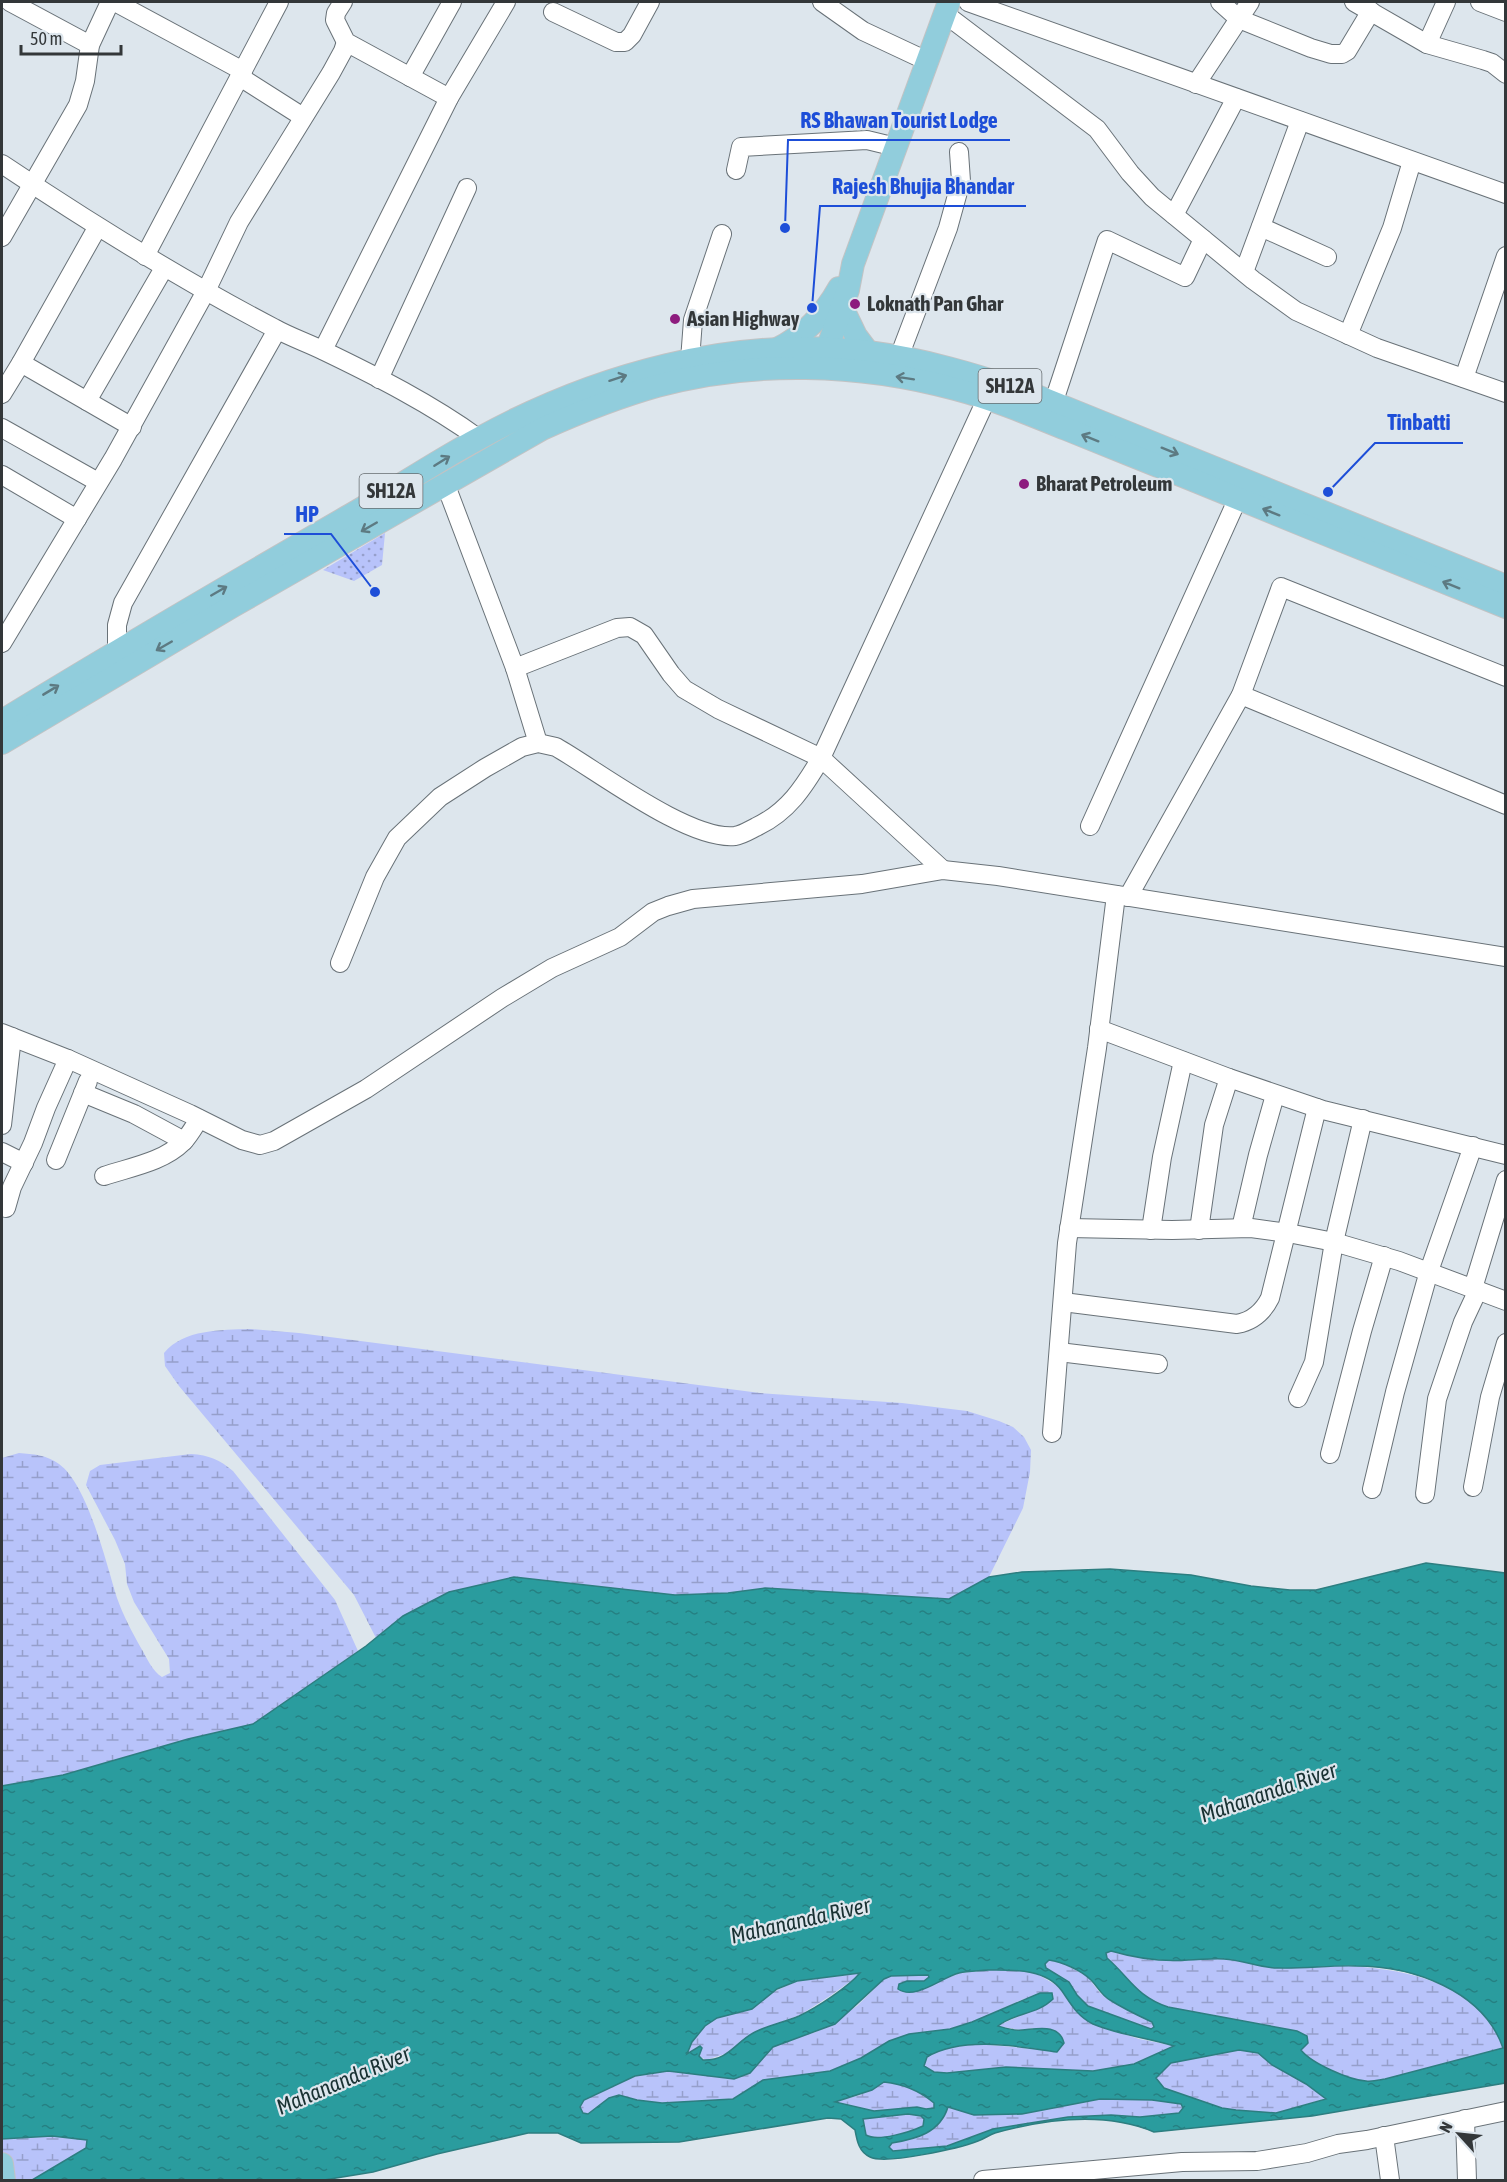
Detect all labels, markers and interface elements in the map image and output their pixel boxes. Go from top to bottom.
scale bar [21,18,122,56]
text: 50 m [30,28,62,49]
callout: RS Bhawan Tourist Lodge [788,100,1010,140]
text: RS Bhawan Tourist Lodge [800,107,998,133]
callout: Rajesh Bhujia Bhandar [820,166,1026,206]
text: Rajesh Bhujia Bhandar [832,173,1014,199]
place label: Loknath Pan Ghar [867,291,1004,315]
marker: Loknath Pan Ghar [848,297,862,311]
place label: Asian Highway [686,306,800,330]
marker: Asian Highway [668,312,682,326]
road number: SH12A [978,369,1042,403]
one-way arrow [608,371,627,382]
one-way arrow [896,373,915,384]
callout: Tinbatti [1375,403,1463,443]
text: Tinbatti [1387,409,1451,435]
one-way arrow [1081,432,1100,443]
one-way arrow [1160,446,1178,457]
one-way arrow [433,454,450,466]
place label: Bharat Petroleum [1036,471,1172,495]
road number: SH12A [360,474,422,508]
marker: Bharat Petroleum [1017,477,1031,491]
callout: HP [284,494,331,534]
text: HP [295,501,319,527]
one-way arrow [1262,506,1280,517]
one-way arrow [361,522,379,533]
one-way arrow [1443,579,1461,590]
one-way arrow [210,585,227,597]
one-way arrow [156,640,173,652]
one-way arrow [42,684,59,696]
water label: Mahananda River [1196,1756,1341,1827]
water label: Mahananda River [728,1891,874,1949]
water label: Mahananda River [272,2040,415,2120]
north arrow [1429,2104,1489,2164]
text: N [1435,2119,1456,2135]

